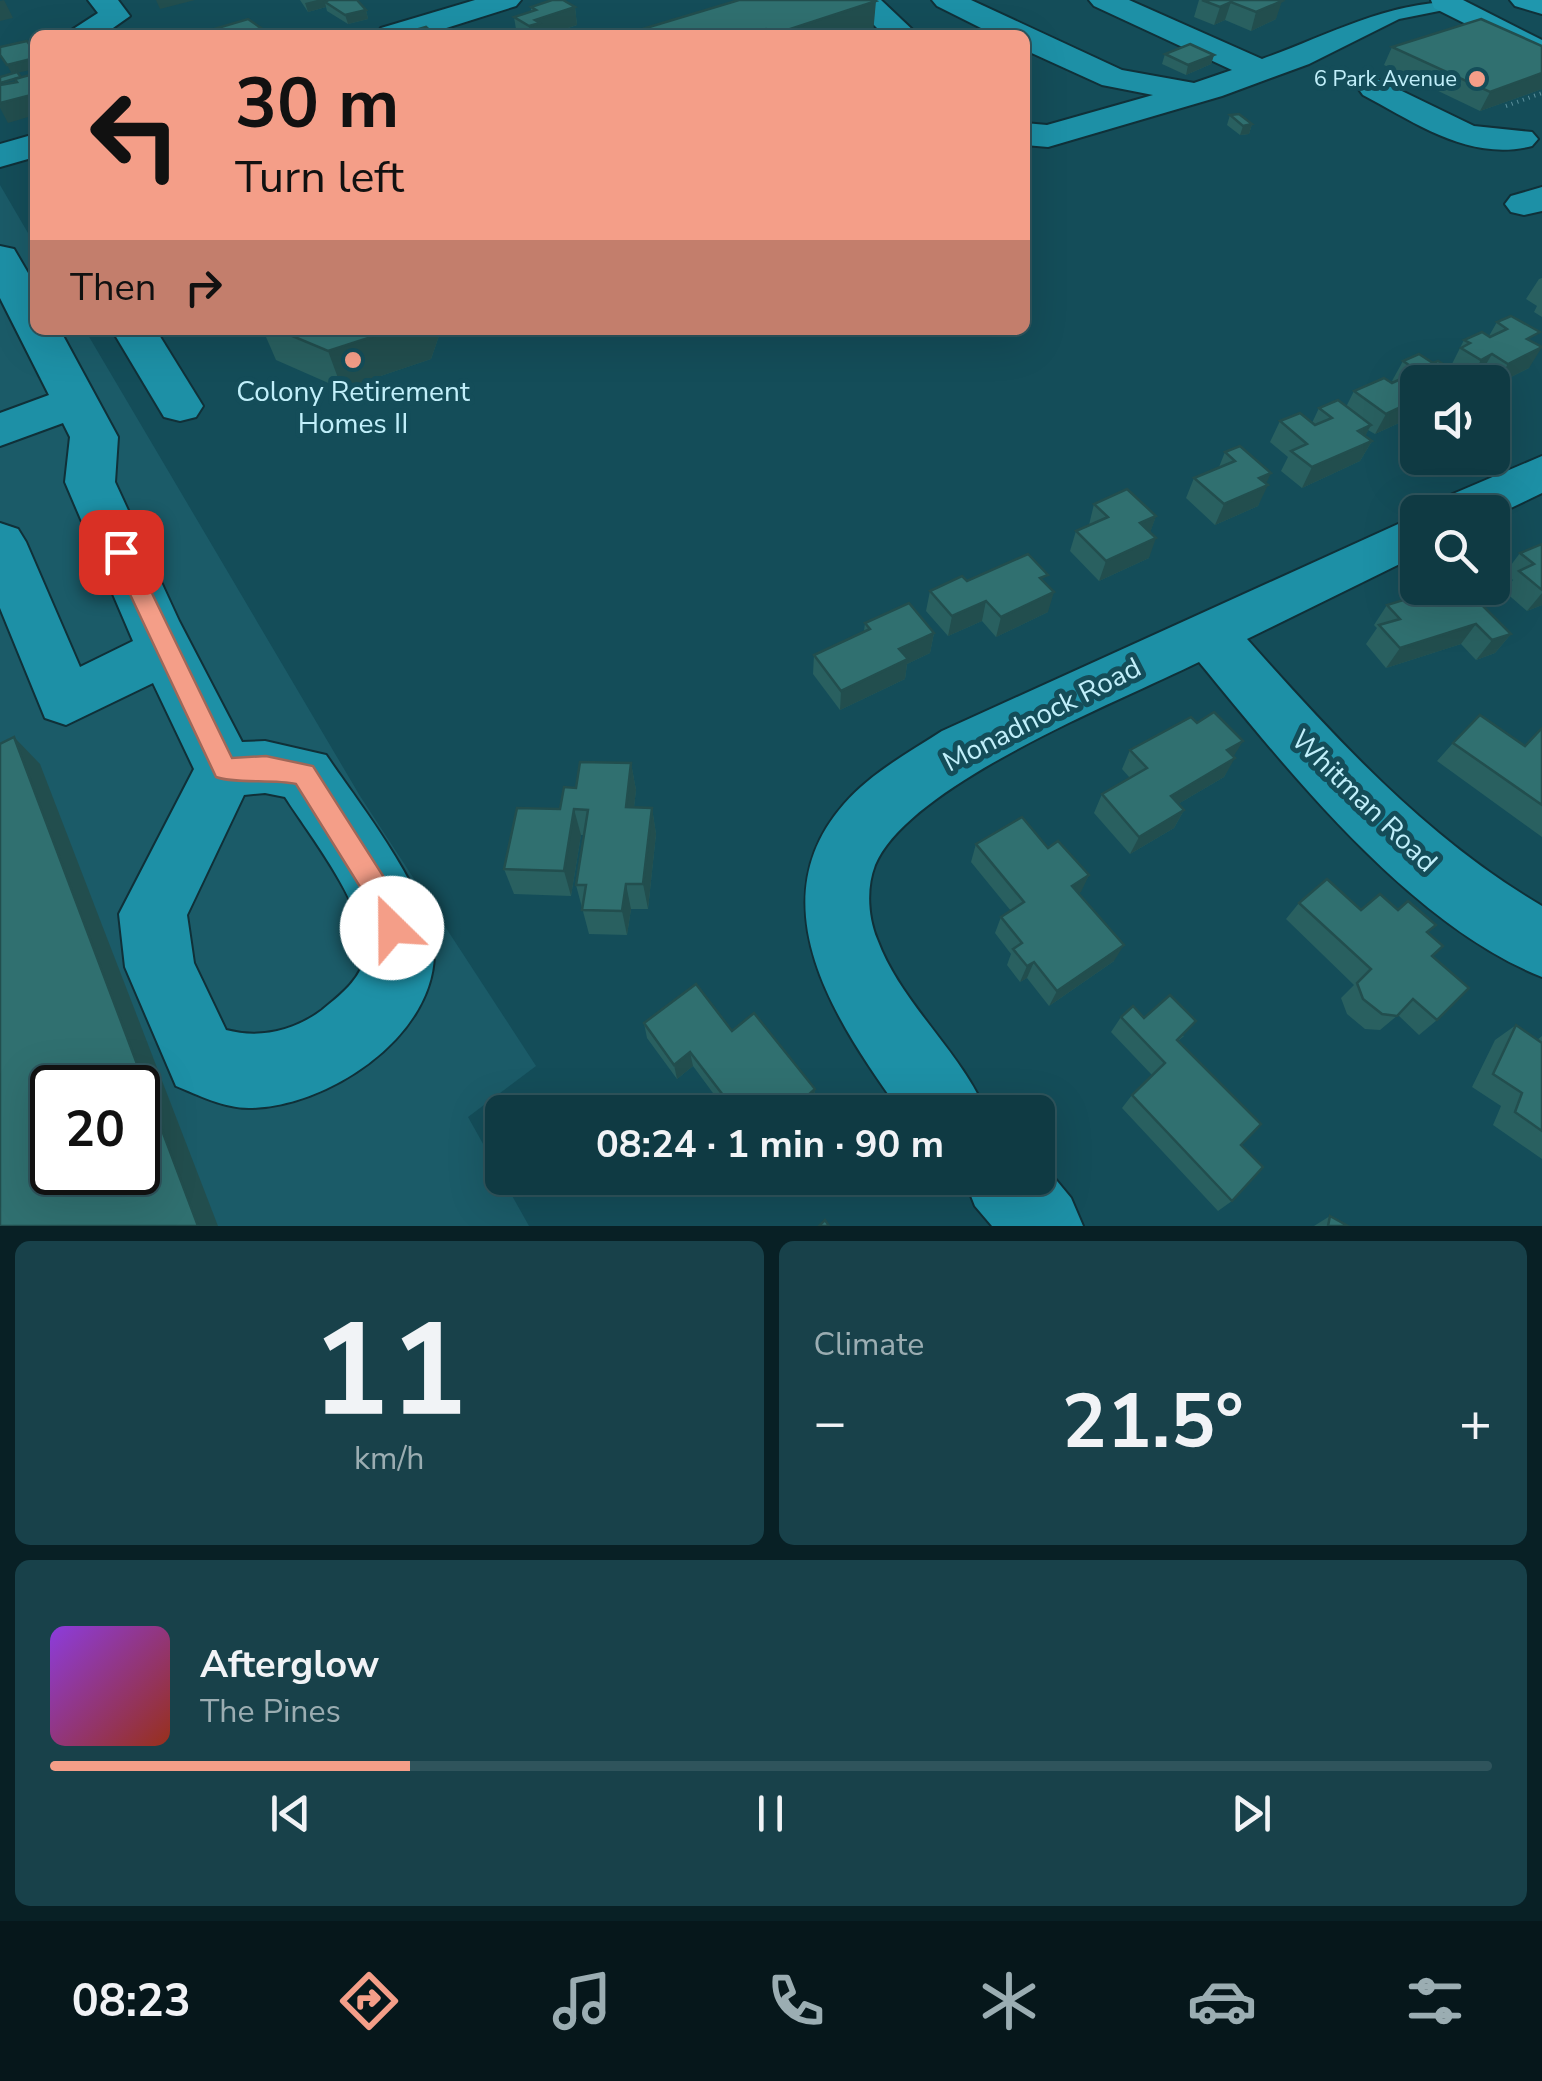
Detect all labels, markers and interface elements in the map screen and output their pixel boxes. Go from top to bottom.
text: 30 m [235,56,399,152]
place label: 6 Park Avenue [1314,64,1457,94]
marker: 6 Park Avenue [1466,68,1488,90]
icon: left [70,70,200,200]
text: Turn left [235,147,404,208]
icon: right [176,260,231,315]
text: Then [70,262,156,313]
marker: Colony Retirement Homes II [342,349,364,371]
map controls [1400,365,1510,605]
button: sound [1400,365,1510,475]
place label: Colony Retirement Homes II [236,373,470,443]
button: search [1400,495,1510,605]
pin [79,510,164,595]
icon: arrive [94,525,149,580]
street label: Monadnock Road [937,649,1147,781]
street label: Whitman Road [1282,721,1446,881]
position arrow [340,876,444,980]
speed limit sign: 20 [30,1065,160,1195]
text: 08:24 · 1 min · 90 m [596,1119,944,1170]
text: 11 [311,1283,467,1460]
text: Climate [814,1323,924,1366]
text: 21.5° [1062,1371,1244,1473]
text: − [814,1385,847,1460]
text: + [1459,1385,1492,1460]
text: km/h [354,1437,425,1480]
text: Afterglow [200,1639,379,1690]
text: The Pines [200,1690,341,1733]
icon: previous [263,1786,318,1841]
icon: pause [743,1786,798,1841]
icon: next [1224,1786,1279,1841]
icon: directions [334,1966,404,2036]
icon: music [547,1966,617,2036]
icon: phone [761,1966,831,2036]
icon: climate [974,1966,1044,2036]
icon: car [1187,1966,1257,2036]
icon: filters [1400,1966,1470,2036]
text: 08:23 [72,1971,191,2032]

